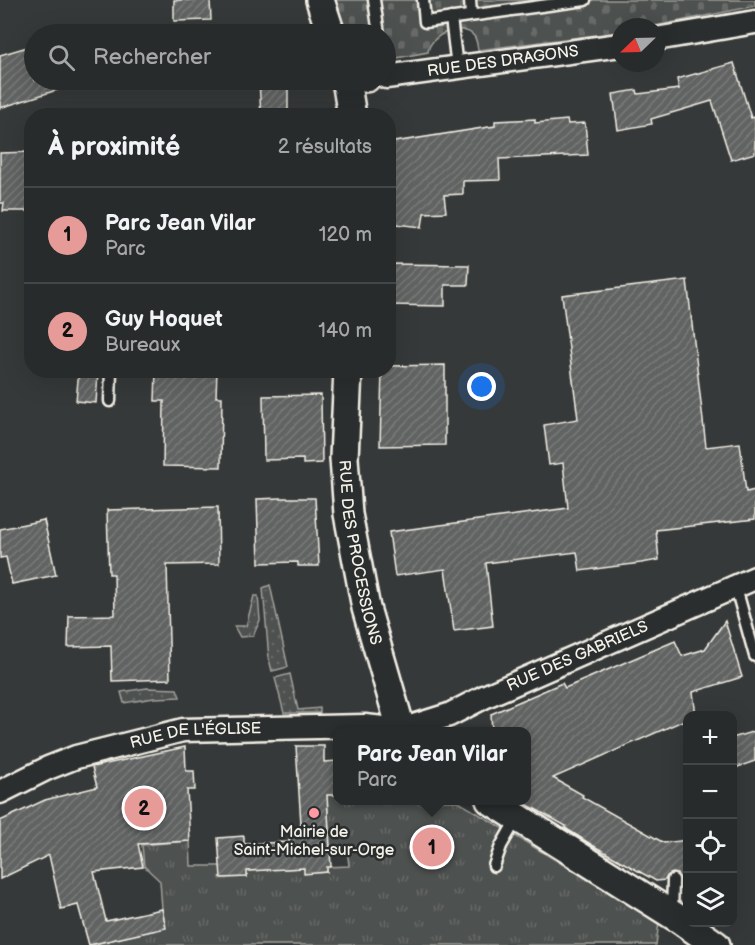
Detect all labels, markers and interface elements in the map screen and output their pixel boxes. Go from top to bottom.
north arrow [611,18,665,72]
search box [24,24,396,90]
icon: search [45,41,78,74]
street label: RUE DES DRAGONS [426,41,580,81]
text: Rechercher [93,44,211,71]
text: À proximité [48,132,180,163]
text: 2 résultats [278,135,372,159]
text: Parc Jean Vilar [105,210,256,237]
text: 1 [63,223,72,247]
text: 120 m [319,223,372,247]
text: Parc [105,237,146,261]
text: Guy Hoquet [105,306,223,333]
text: 2 [62,319,73,343]
text: 140 m [318,319,372,343]
text: Bureaux [105,333,180,357]
your location [467,372,496,401]
street label: RUE DES PROCESSIONS [335,459,386,647]
street label: RUE DES GABRIELS [504,617,651,695]
map controls [683,711,737,927]
button: + [683,711,737,765]
street label: RUE DE L'ÉGLISE [128,718,261,753]
popup [333,727,531,805]
text: Parc Jean Vilar [357,741,507,768]
button: − [683,765,737,819]
text: Parc [357,768,397,792]
pin: 2 [124,786,164,830]
marker: Mairie de Saint-Michel-sur-Orge [307,806,321,820]
button: locate [683,819,737,873]
place label: Mairie de Saint-Michel-sur-Orge [234,823,395,860]
pin: 1 [412,824,452,870]
button: layers [683,873,737,927]

